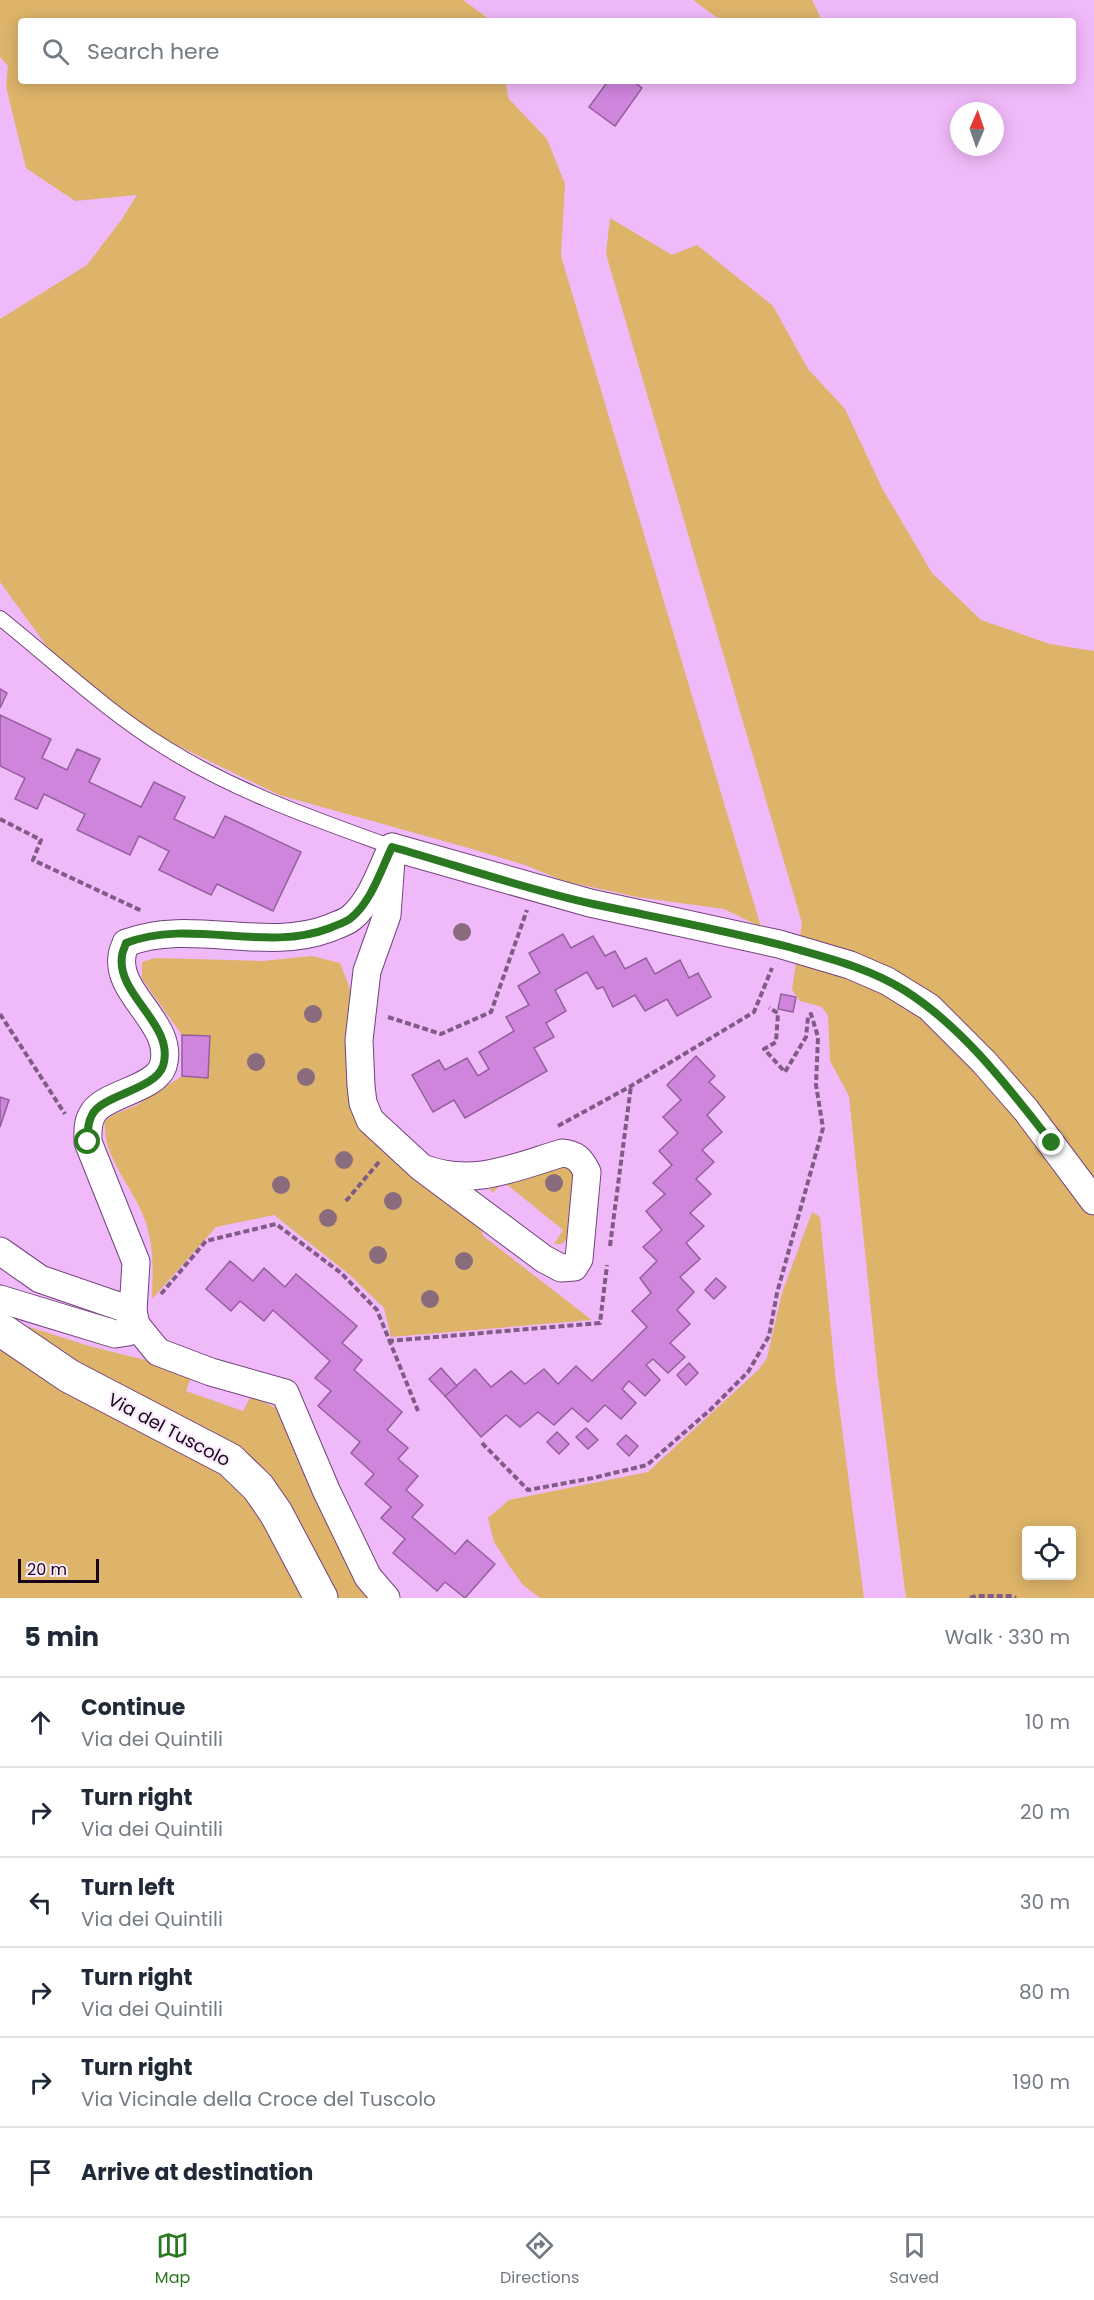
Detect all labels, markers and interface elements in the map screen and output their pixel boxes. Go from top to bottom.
search box [18,18,1076,84]
icon: search [39,35,72,68]
text: Search here [87,36,220,67]
north arrow [950,102,1004,156]
route start [74,1128,100,1154]
route end [1038,1129,1064,1155]
street label: Via del Tuscolo [104,1387,235,1472]
map controls [1022,1526,1076,1580]
button: locate [1022,1526,1076,1580]
scale bar [18,1556,99,1584]
text: 20 m [27,1558,67,1581]
text: 5 min [24,1619,99,1655]
text: Walk · 330 m [945,1623,1070,1651]
text: Continue [81,1692,185,1723]
icon: ahead [24,1706,57,1739]
text: 10 m [1025,1708,1070,1736]
text: Via dei Quintili [81,1725,223,1753]
text: Turn right [81,1782,192,1813]
icon: right [24,1796,57,1829]
text: 20 m [1020,1798,1070,1826]
text: Via dei Quintili [81,1815,223,1843]
text: Turn left [81,1872,175,1903]
icon: left [24,1886,57,1919]
text: 30 m [1020,1888,1070,1916]
text: Via dei Quintili [81,1905,223,1933]
text: Turn right [81,1962,192,1993]
icon: right [24,1976,57,2009]
text: 80 m [1019,1978,1070,2006]
text: Via dei Quintili [81,1995,223,2023]
text: Turn right [81,2052,192,2083]
icon: right [24,2066,57,2099]
text: 190 m [1013,2068,1070,2096]
text: Via Vicinale della Croce del Tuscolo [81,2085,436,2113]
icon: arrive [24,2156,57,2189]
text: Arrive at destination [81,2157,313,2188]
tab: Map [155,2229,190,2290]
tab: Directions [500,2229,579,2290]
tab: Saved [889,2229,939,2290]

